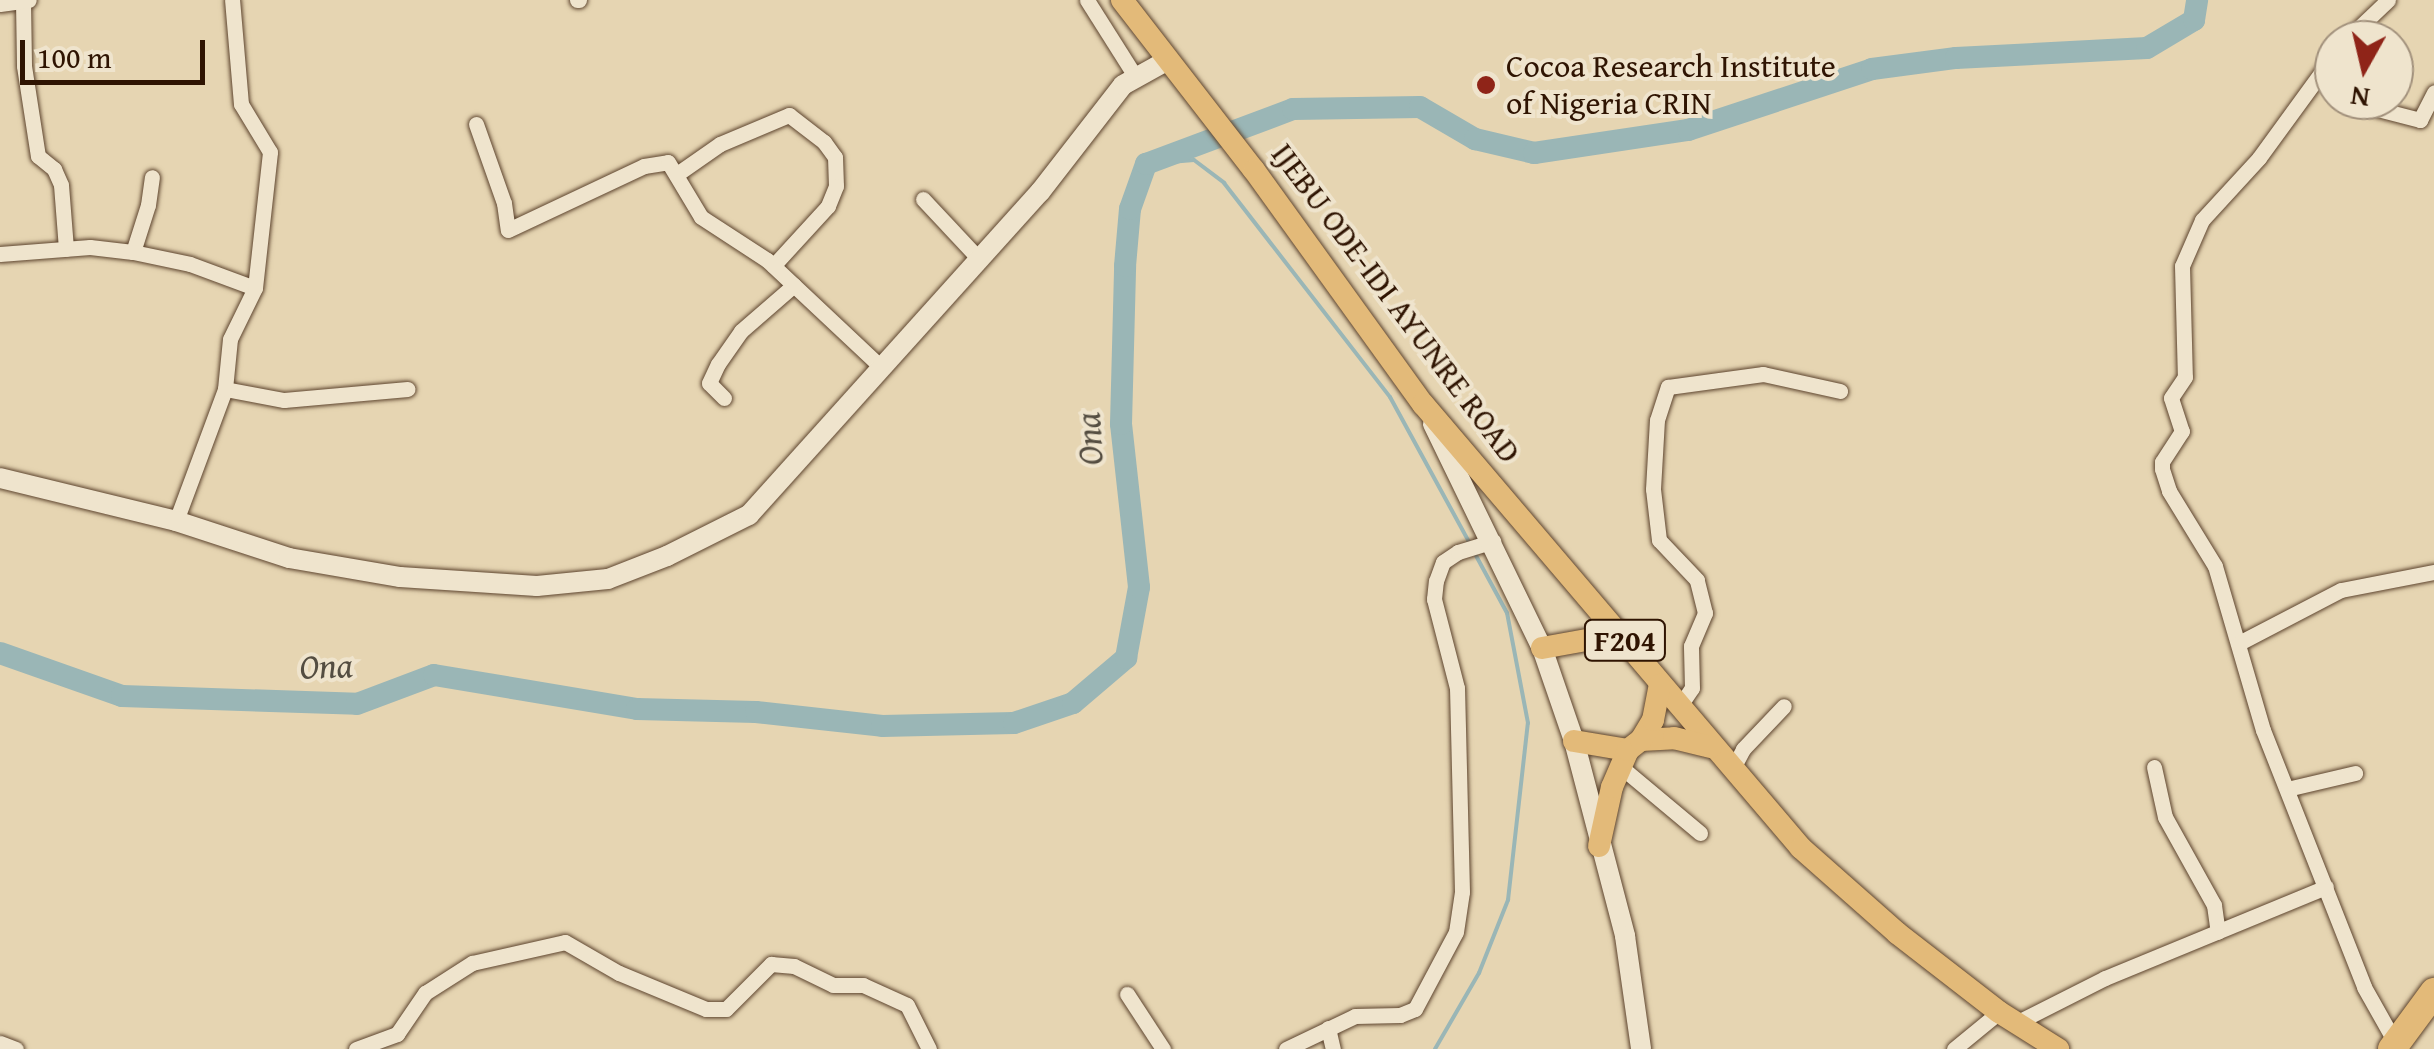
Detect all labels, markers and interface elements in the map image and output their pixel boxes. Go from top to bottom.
scale bar [25,20,210,82]
north arrow [2314,20,2414,120]
text: 100 m [37,35,111,79]
place label: Cocoa Research Institute of Nigeria CRIN [1506,48,1836,123]
marker: Cocoa Research Institute of Nigeria CRIN [1475,74,1497,96]
text: N [2348,77,2372,120]
street label: IJEBU ODE-IDI AYUNRE ROAD [1263,136,1529,470]
water label: Ona [1066,411,1112,467]
road number: F204 [1582,615,1668,665]
water label: Ona [299,644,353,688]

